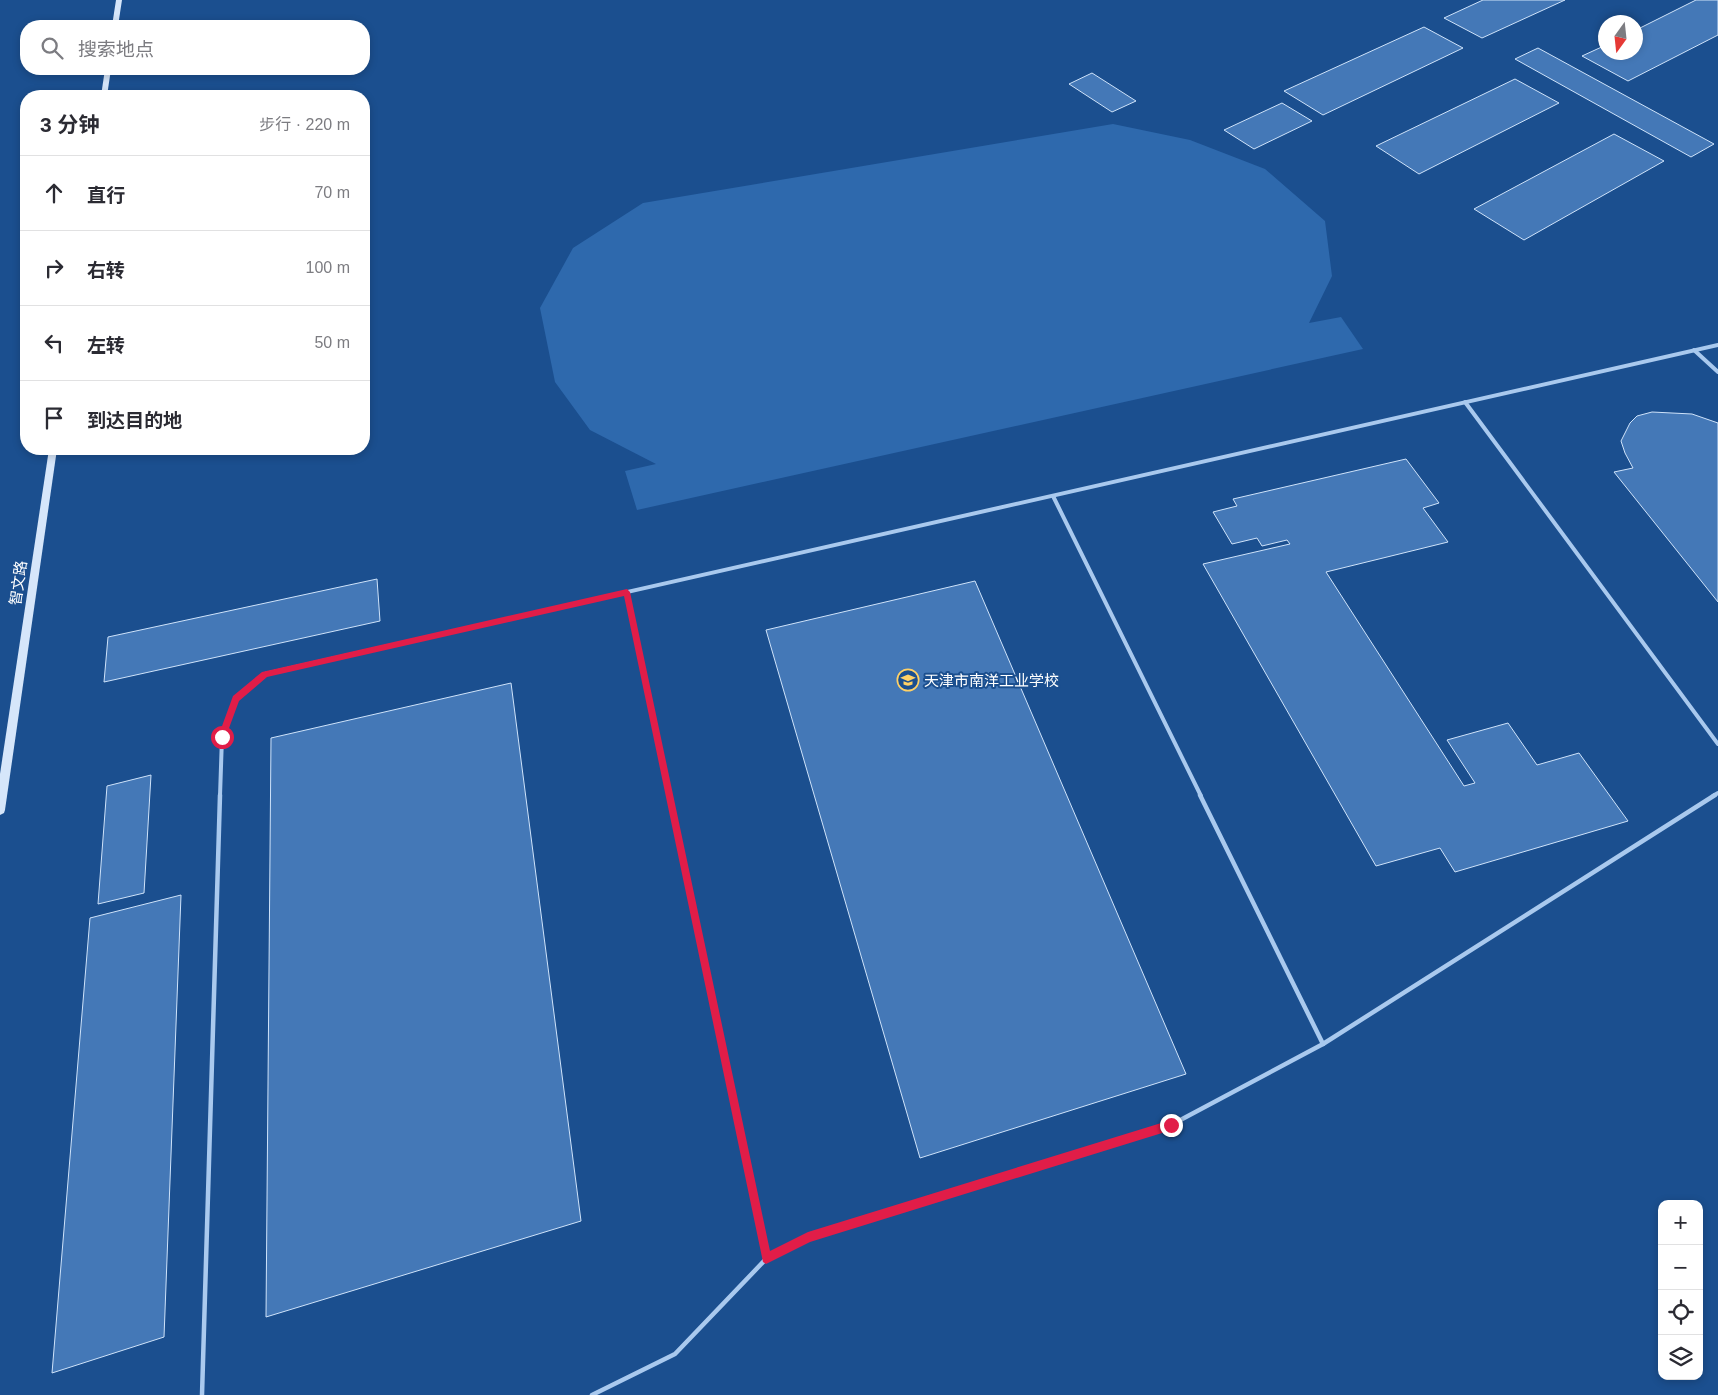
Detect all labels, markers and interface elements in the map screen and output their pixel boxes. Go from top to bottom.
north arrow [1598,15,1643,60]
search box [20,20,370,75]
icon: search [38,34,66,62]
text: 搜索地点 [78,39,154,60]
text: 3 分钟 [40,113,100,136]
text: 步行 · 220 m [259,116,350,133]
icon: ahead [40,179,68,207]
text: 70 m [314,184,350,201]
text: 直行 [87,185,125,206]
icon: right [40,254,68,282]
text: 100 m [306,259,350,276]
text: 右转 [87,260,125,281]
icon: left [40,329,68,357]
text: 50 m [314,334,350,351]
text: 左转 [87,335,125,356]
icon: arrive [40,404,68,432]
text: 到达目的地 [87,410,182,431]
street label: 智文路 [6,560,30,606]
school or university icon: 天津市南洋工业学校 [896,668,920,692]
place label: 天津市南洋工业学校 [924,672,1059,689]
route start [211,726,234,749]
route end [1160,1114,1183,1137]
map controls [1658,1200,1703,1380]
button: + [1658,1200,1703,1245]
button: − [1658,1245,1703,1290]
button: locate [1658,1290,1703,1335]
button: layers [1658,1335,1703,1380]

